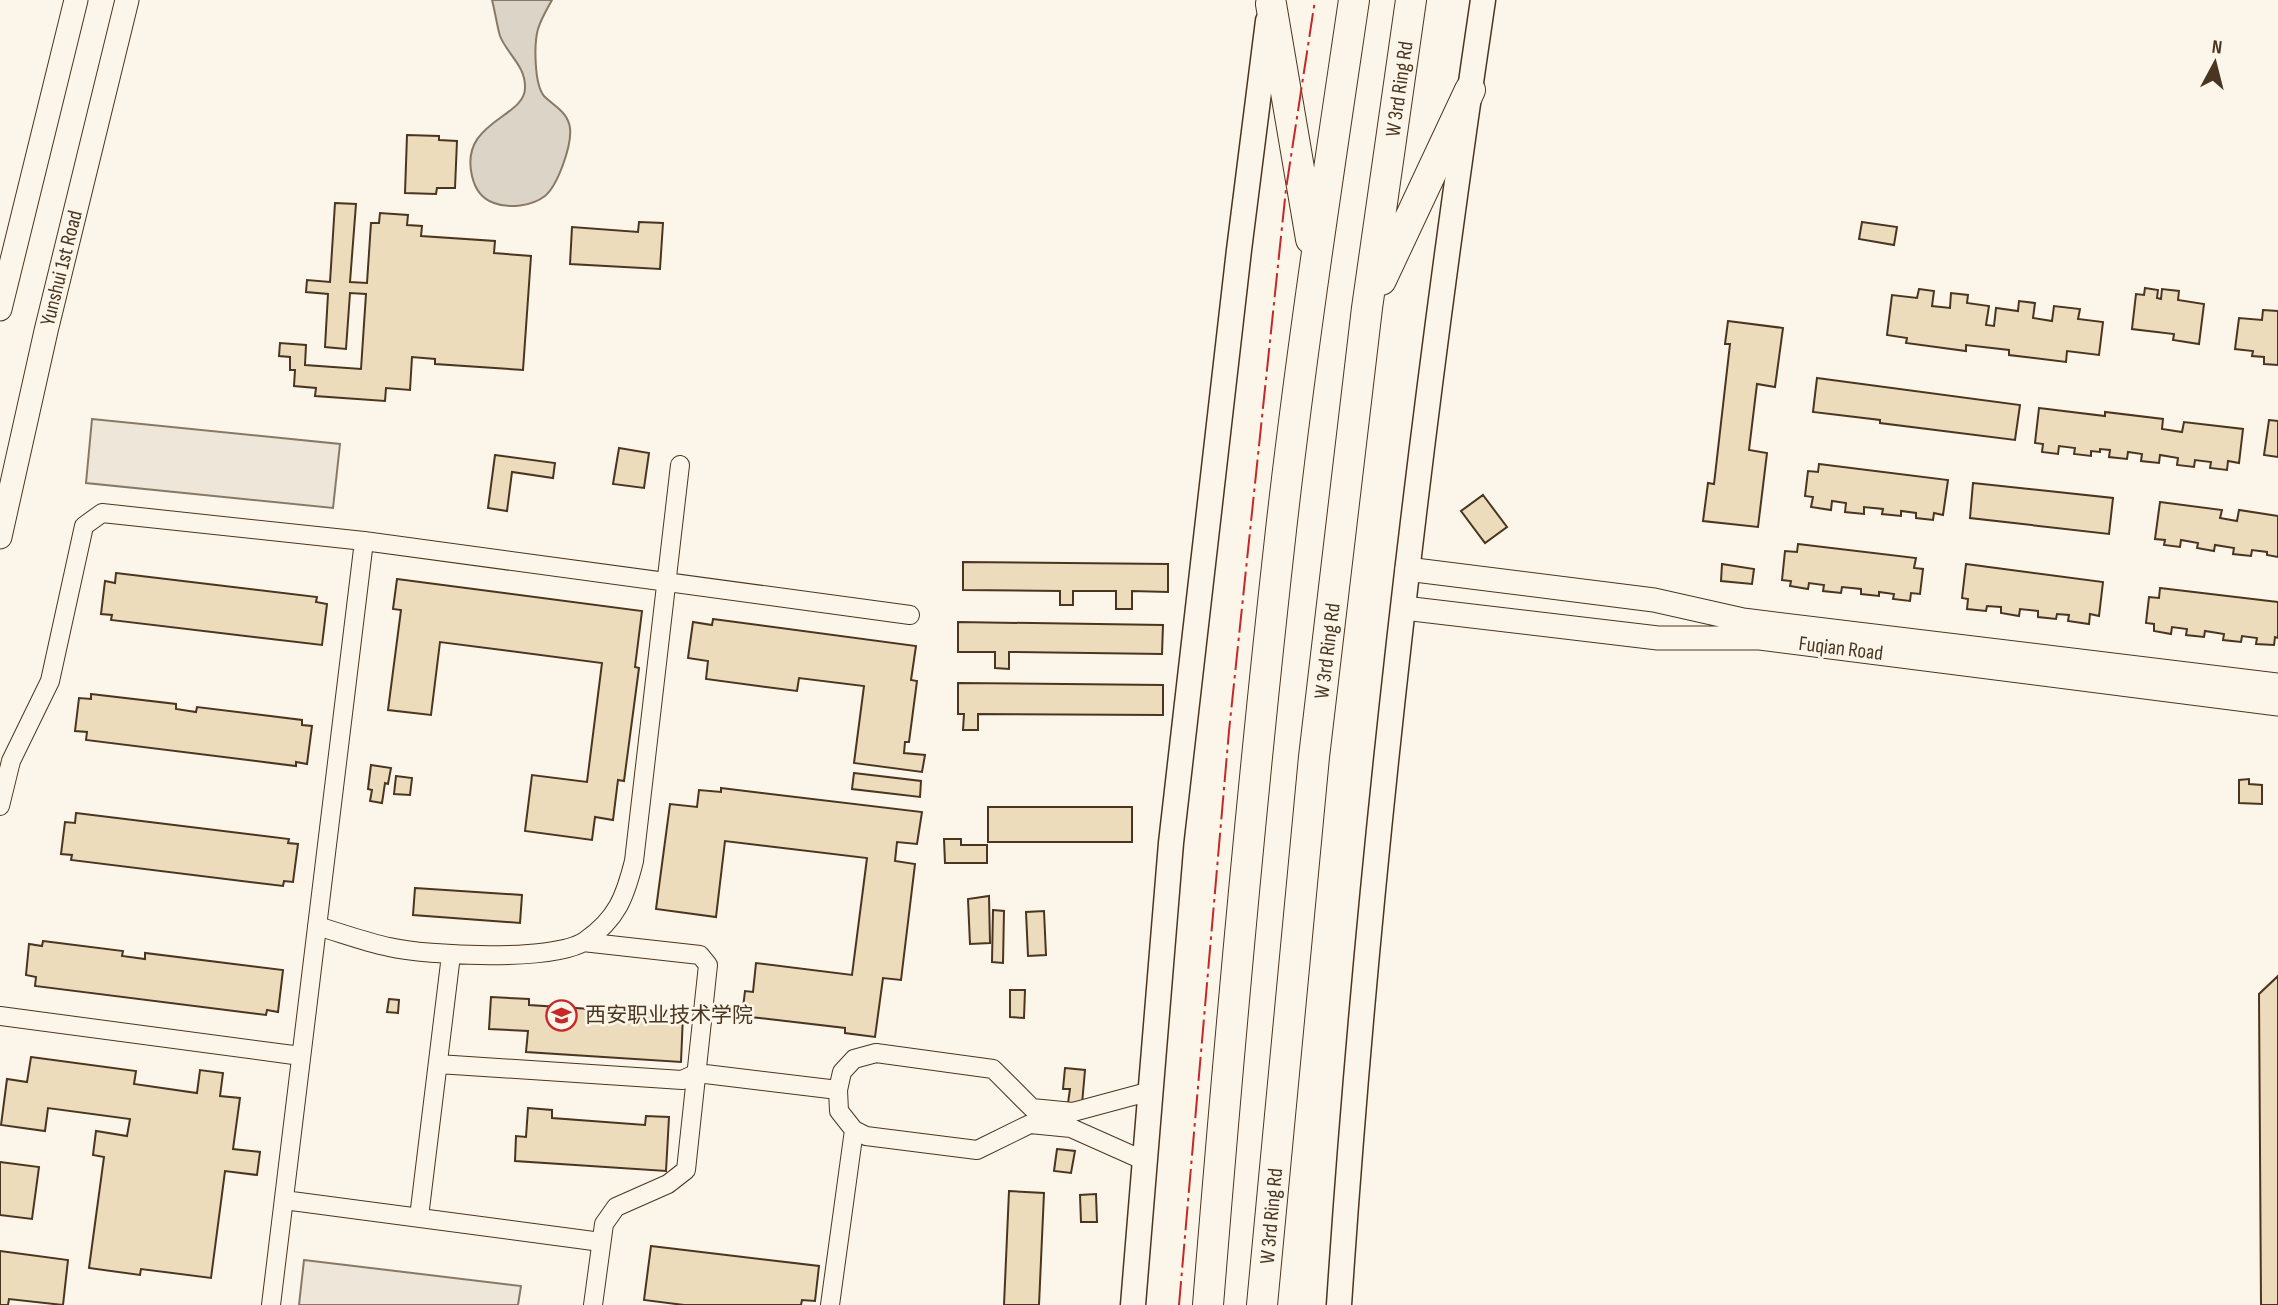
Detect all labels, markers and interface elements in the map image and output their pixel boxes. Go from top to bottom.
north arrow [2180,28,2250,98]
text: N [2210,36,2223,60]
street label: W 3rd Ring Rd [1380,40,1419,138]
street label: Yunshui 1st Road [35,208,88,328]
street label: W 3rd Ring Rd [1309,602,1346,700]
street label: Fuqian Road [1797,631,1885,666]
school or university icon: 西安职业技术学院 [545,998,579,1032]
place label: 西安职业技术学院 [585,1003,753,1028]
street label: W 3rd Ring Rd [1255,1167,1288,1265]

